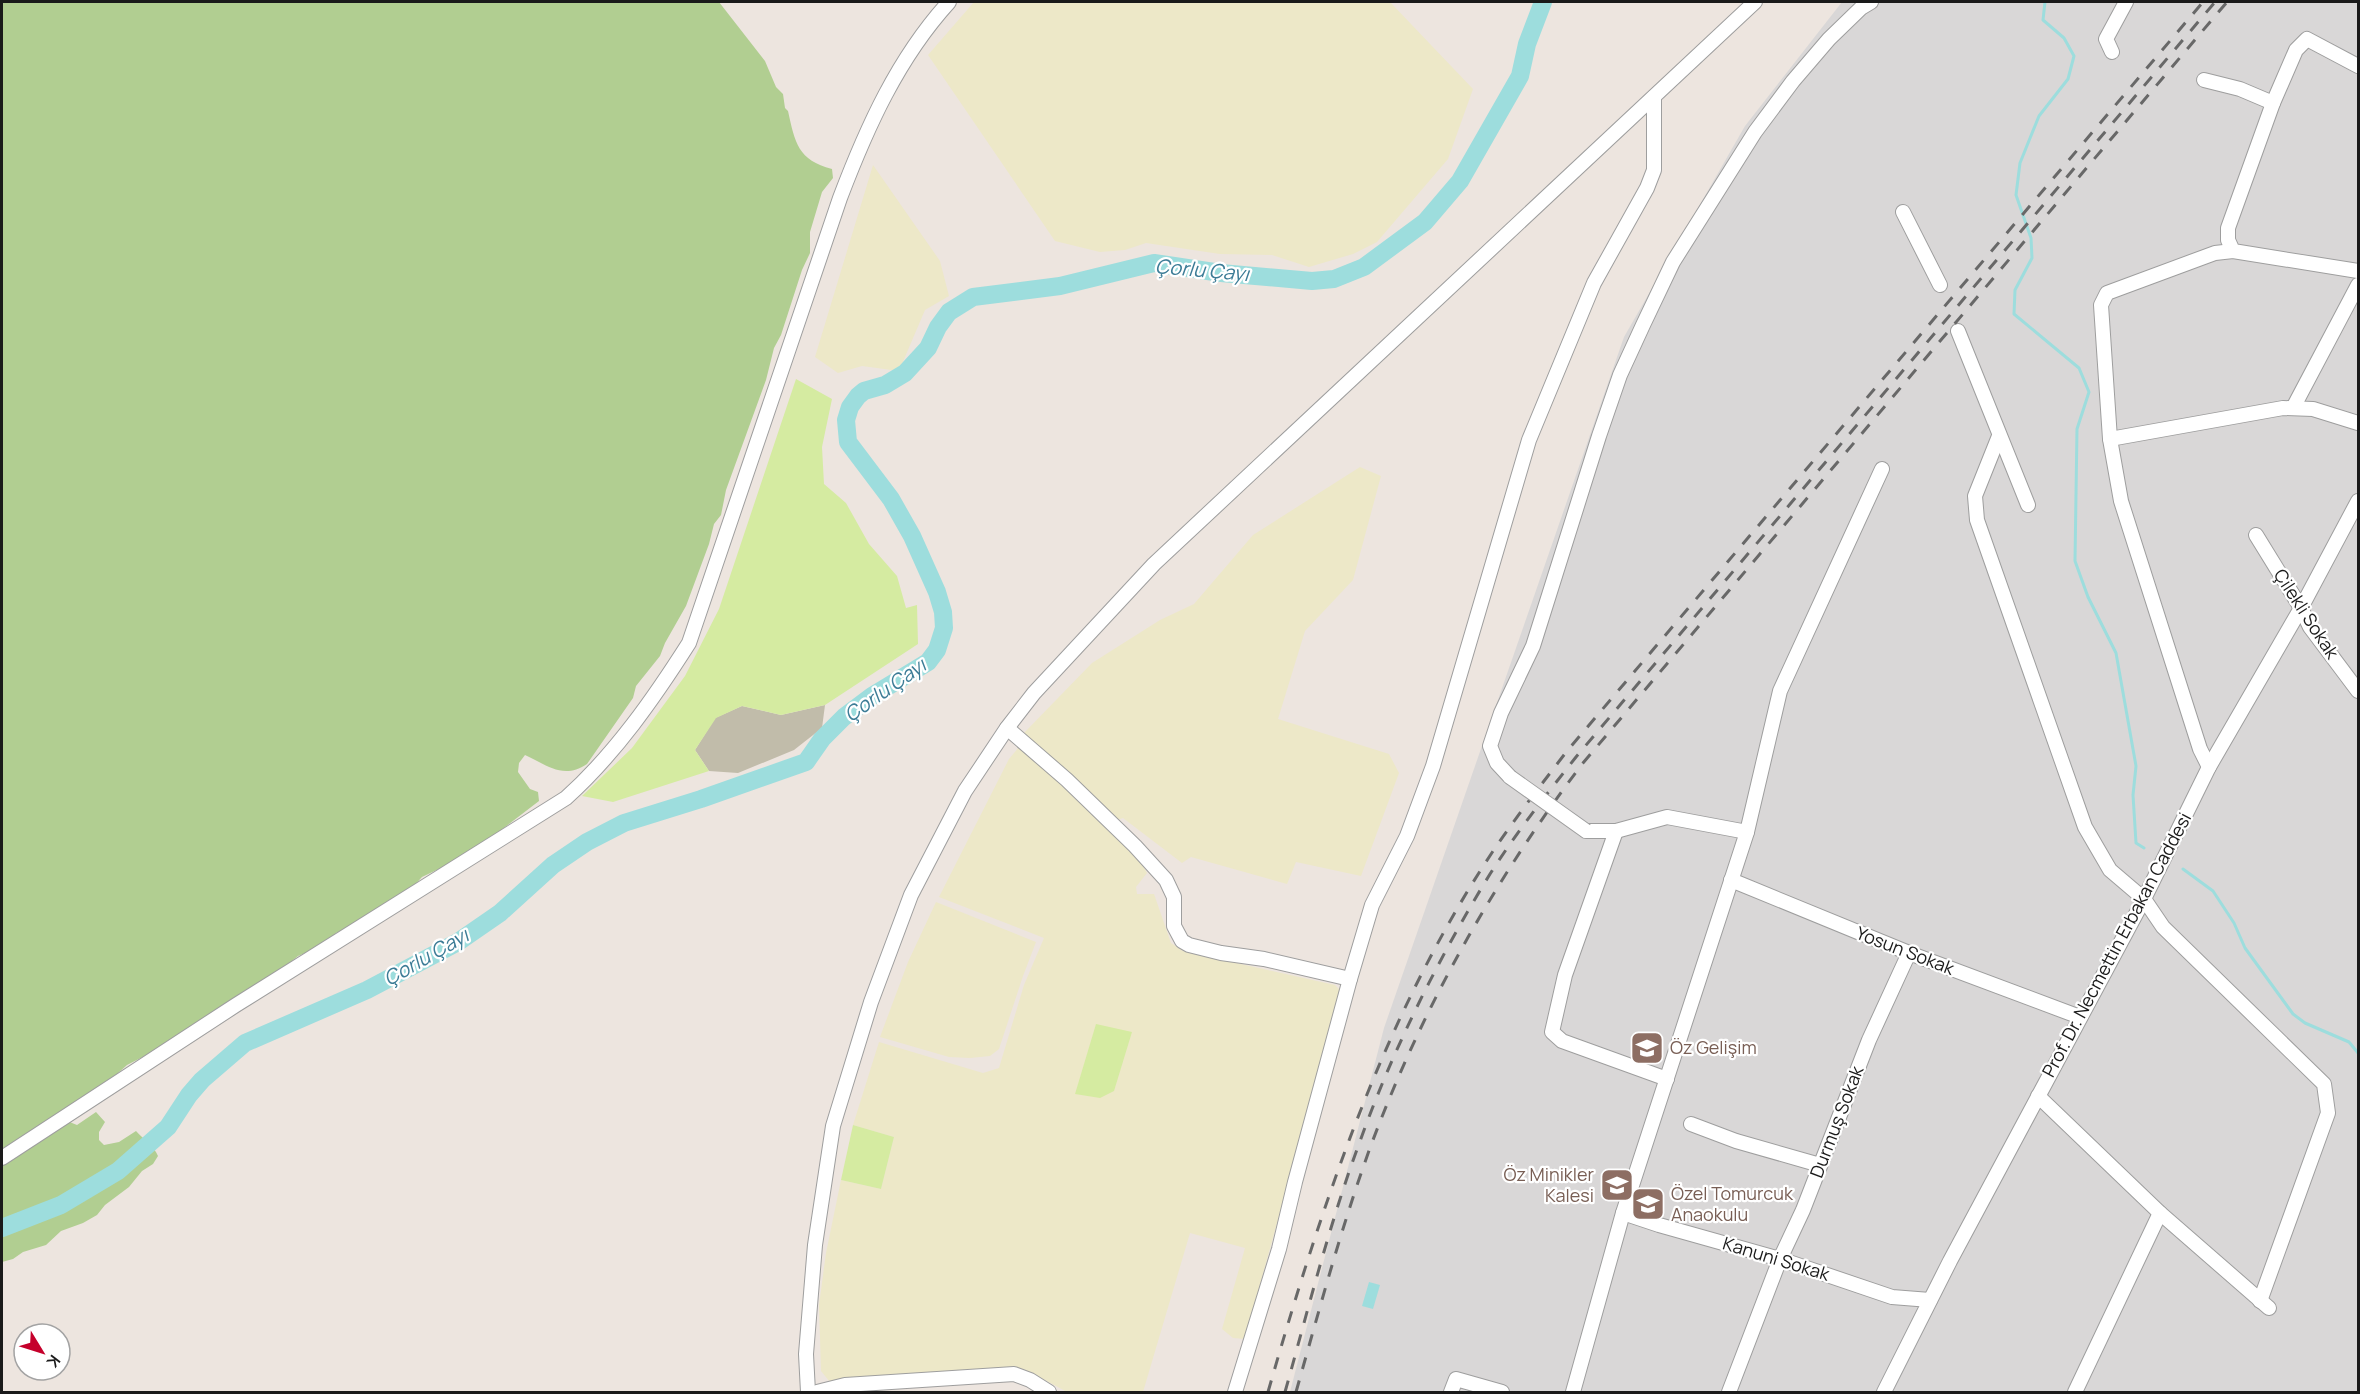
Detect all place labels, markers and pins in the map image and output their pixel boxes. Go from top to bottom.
school or university icon: Öz Gelişim [1629,1030,1665,1066]
place label: Öz Gelişim [1670,1035,1757,1059]
place label: Öz Minikler Kalesi [1503,1162,1595,1207]
school or university icon: Öz Minikler Kalesi [1599,1167,1635,1203]
place label: Özel Tomurcuk Anaokulu [1671,1181,1794,1226]
school or university icon: Özel Tomurcuk Anaokulu [1630,1186,1666,1222]

